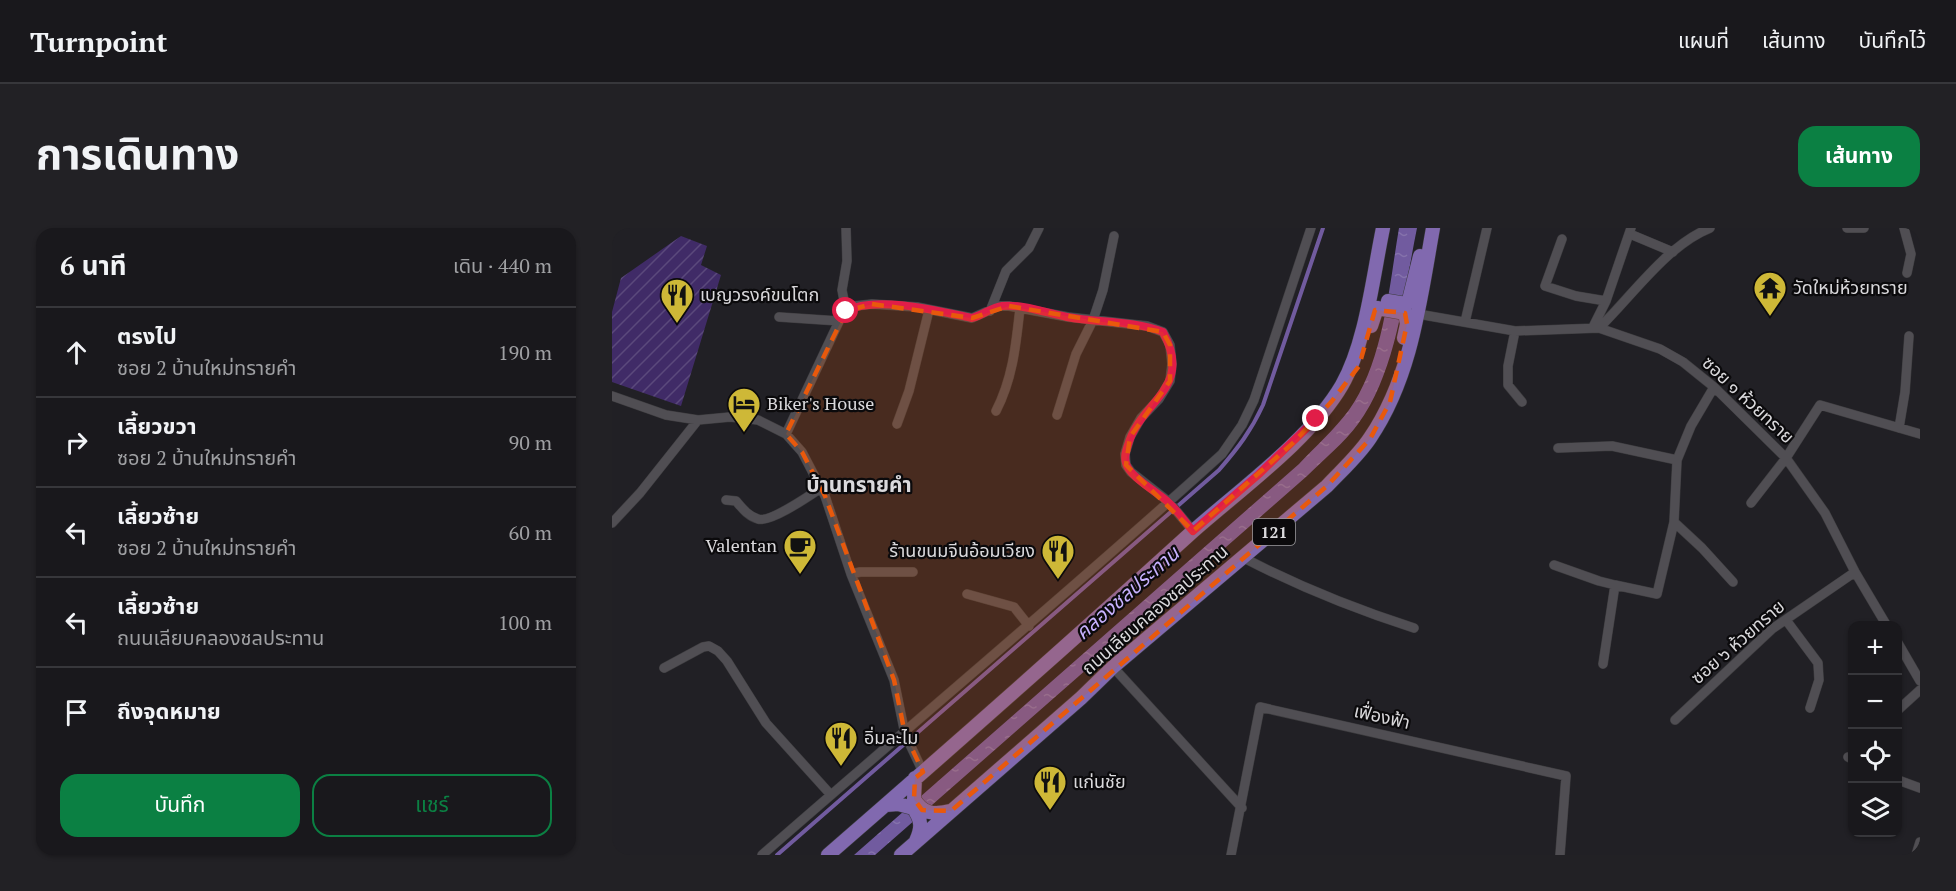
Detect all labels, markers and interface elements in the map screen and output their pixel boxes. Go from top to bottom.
text: Turnpoint [30,23,168,60]
text: แผนที่ [1678,26,1729,54]
text: เส้นทาง [1762,26,1826,54]
text: บันทึกไว้ [1859,26,1926,54]
text: การเดินทาง [36,125,239,181]
button: เส้นทาง [1798,126,1920,187]
text: 6 นาที [60,248,127,282]
text: เดิน · 440 m [453,252,552,279]
temple icon: วัดใหม่ห้วยทราย [1752,270,1788,317]
place label: วัดใหม่ห้วยทราย [1793,275,1908,299]
restaurant icon: เบญวรงค์ขนโตก [659,277,695,324]
place label: เบญวรงค์ขนโตก [700,282,819,306]
route start [832,297,858,323]
text: ตรงไป [117,321,177,350]
icon: ahead [60,336,93,369]
text: 190 m [498,339,552,366]
street label: ซอย ๑ ห้วยทราย [1698,350,1800,448]
text: ซอย 2 บ้านใหม่ทรายคำ [117,354,296,381]
hotel icon: Biker's House [726,386,762,433]
place label: Biker's House [767,391,874,415]
route end [1302,405,1328,431]
text: เลี้ยวขวา [117,411,197,440]
icon: right [60,426,93,459]
text: 90 m [509,429,552,456]
text: ซอย 2 บ้านใหม่ทรายคำ [117,444,296,471]
district label: บ้านทรายคำ [806,470,912,498]
text: เลี้ยวซ้าย [117,501,199,530]
icon: left [60,516,93,549]
text: 60 m [509,519,552,546]
road number: 121 [1253,519,1295,545]
cafe icon: Valentan [782,528,818,575]
place label: Valentan [705,533,777,557]
restaurant icon: ร้านขนมจีนอ้อมเวียง [1040,533,1076,580]
text: ซอย 2 บ้านใหม่ทรายคำ [117,534,296,561]
place label: ร้านขนมจีนอ้อมเวียง [889,538,1035,562]
water label: คลองชลประทาน [1069,539,1186,645]
street label: ถนนเลียบคลองชลประทาน [1076,539,1233,679]
text: เลี้ยวซ้าย [117,591,199,620]
street label: ซอย ๖ ห้วยทราย [1685,594,1789,689]
icon: left [60,606,93,639]
text: 100 m [498,609,552,636]
map controls [1848,621,1902,837]
button: + [1848,621,1902,675]
text: ถนนเลียบคลองชลประทาน [117,624,324,651]
button: − [1848,675,1902,729]
icon: arrive [60,696,93,729]
text: ถึงจุดหมาย [117,696,221,725]
street label: เฟื่องฟ้า [1352,698,1413,734]
restaurant icon: อิ่มละไม [823,720,859,767]
place label: อิ่มละไม [864,725,918,749]
button: locate [1848,729,1902,783]
restaurant icon: แก่นชัย [1032,764,1068,811]
place label: แก่นชัย [1073,769,1126,793]
button: บันทึก [60,774,300,837]
button: แชร์ [312,774,552,837]
button: layers [1848,783,1902,837]

